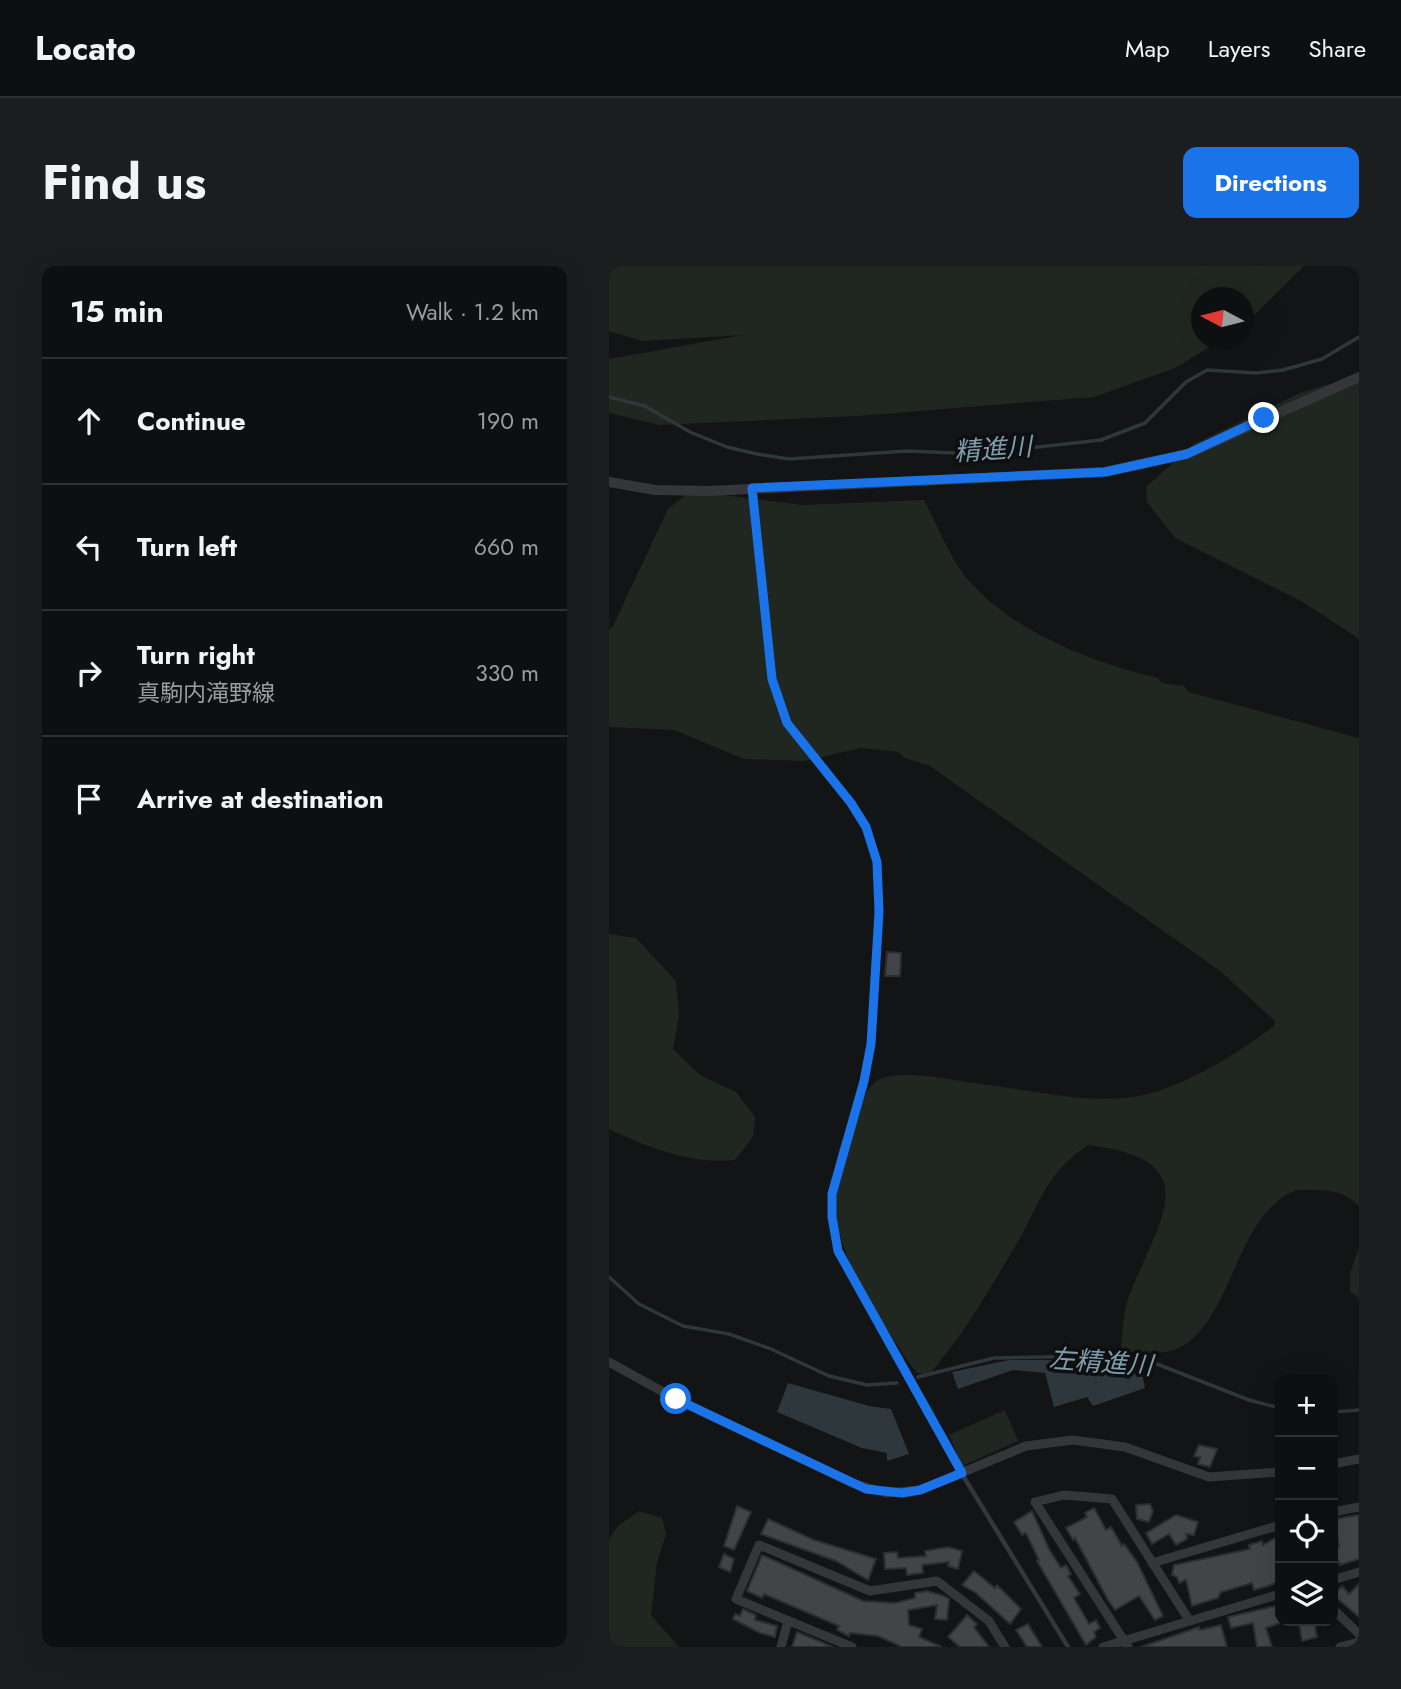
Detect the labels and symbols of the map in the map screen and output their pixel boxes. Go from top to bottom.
north arrow [1191,287,1254,350]
route end [1248,402,1279,433]
water label: 精進川 [953,427,1036,471]
water label: 左精進川 [1048,1339,1157,1385]
route start [660,1383,691,1414]

